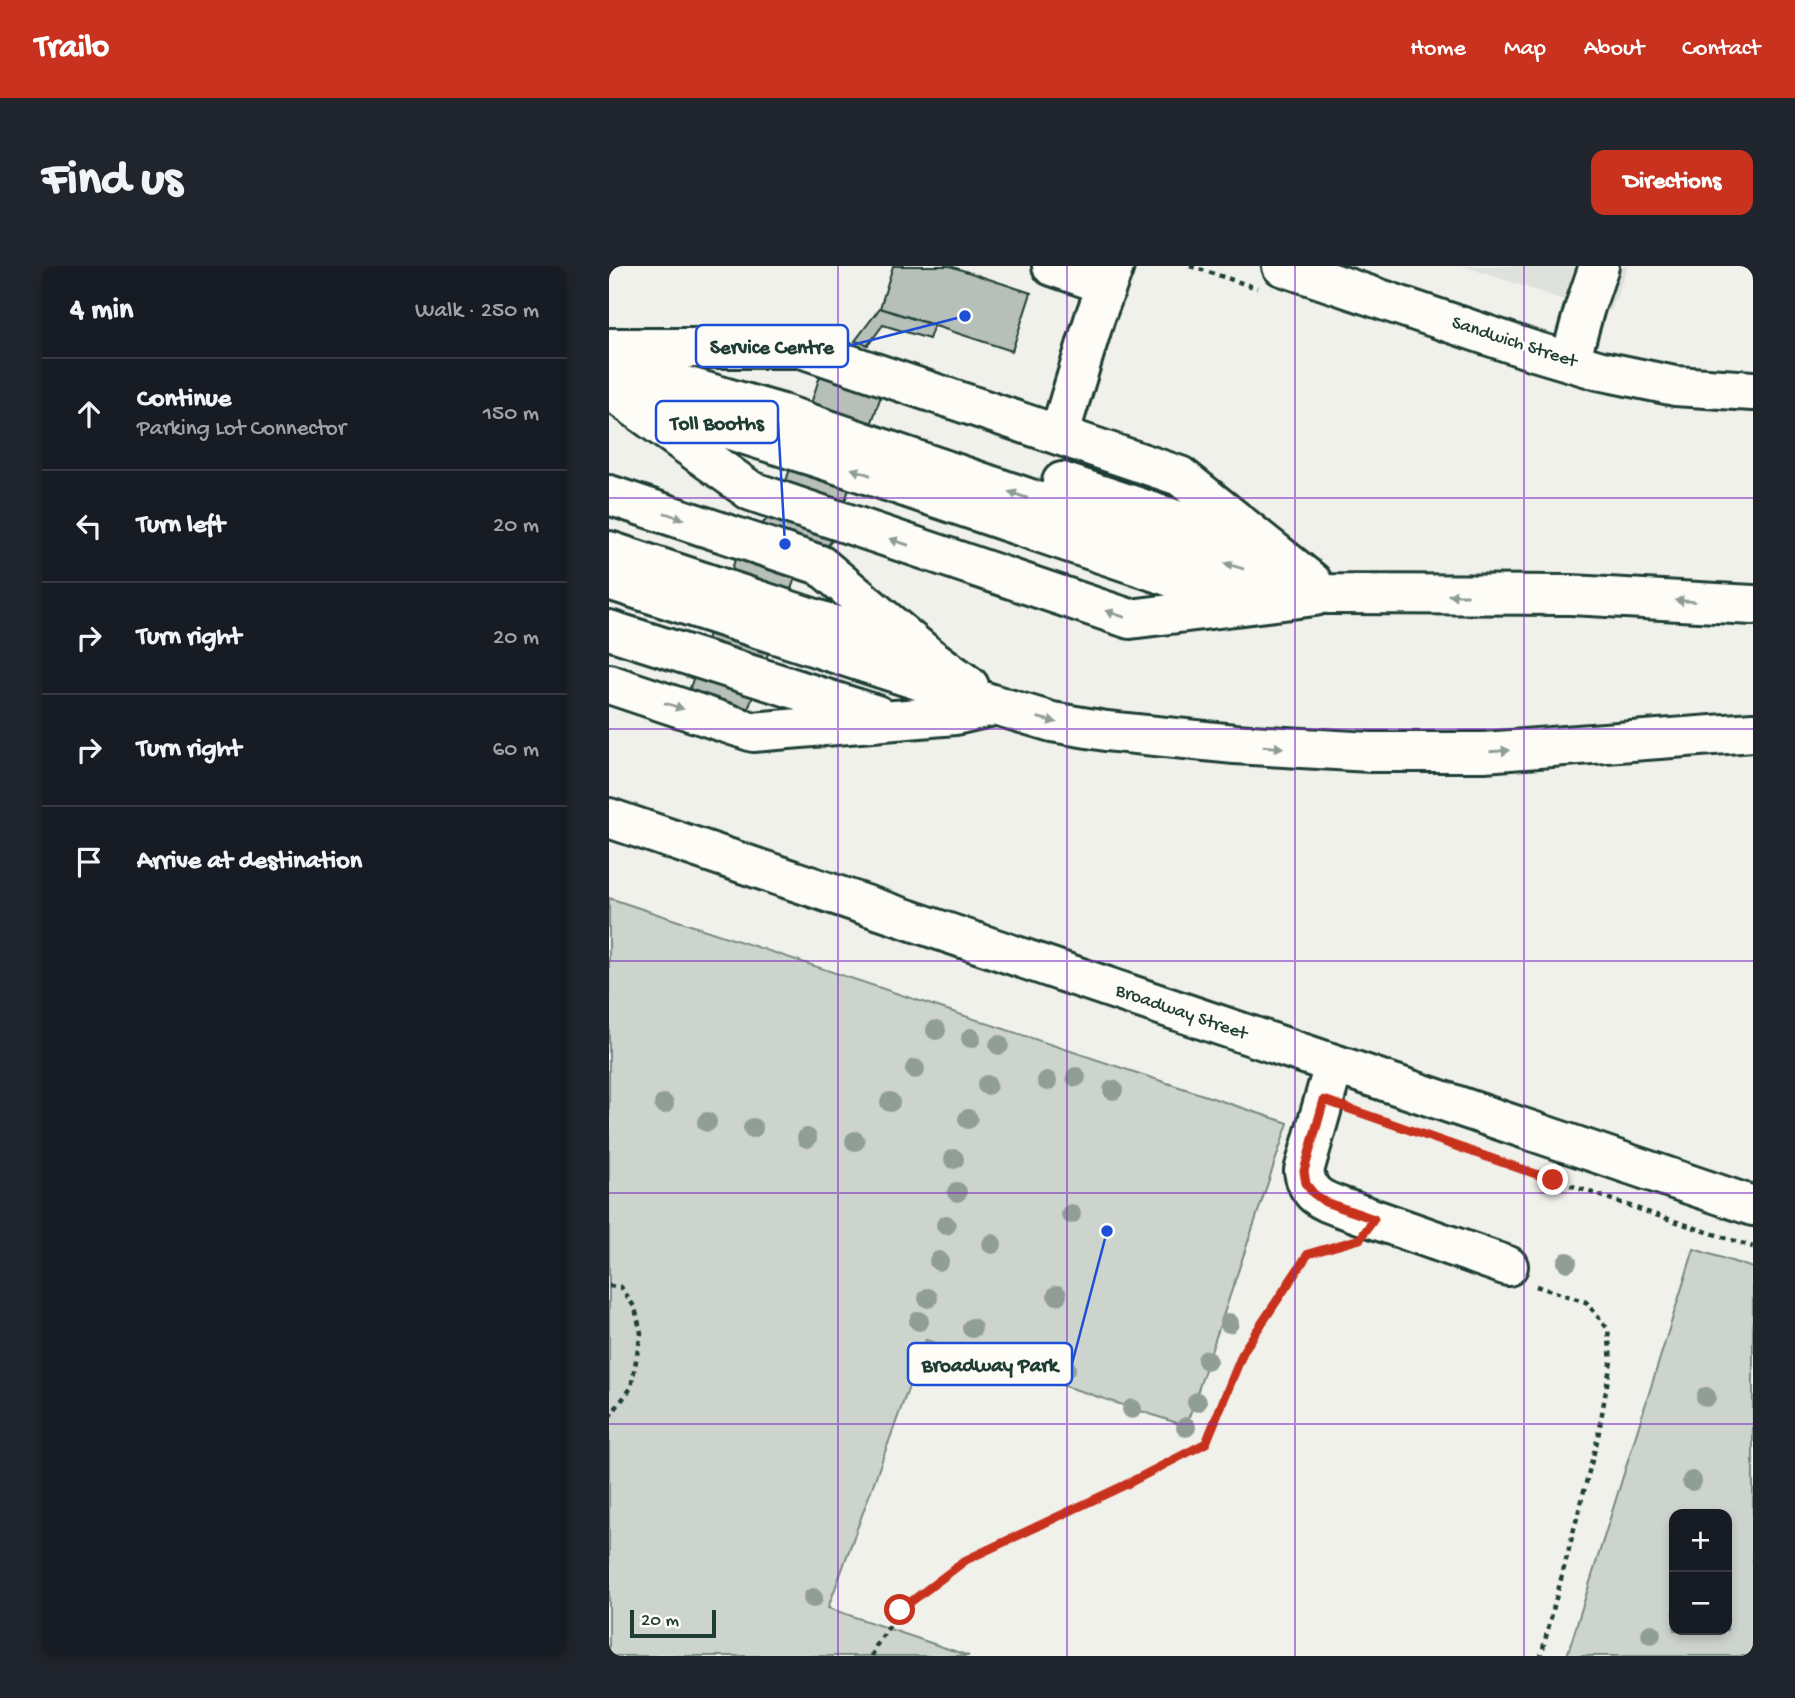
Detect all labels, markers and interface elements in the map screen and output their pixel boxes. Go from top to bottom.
text: Trailo [35,30,109,68]
text: Home [1410,35,1466,64]
text: Map [1504,35,1546,64]
text: About [1584,35,1644,64]
text: Contact [1682,35,1760,64]
button: Directions [1591,150,1753,215]
text: Find us [42,153,182,211]
text: 4 min [70,294,133,329]
text: Walk · 250 m [415,298,539,325]
street label: Sandwich Street [1449,312,1582,375]
callout: Service Centre [696,325,848,367]
text: Service Centre [710,337,835,362]
text: Continue [137,385,231,416]
icon: ahead [70,395,108,433]
text: 150 m [483,401,539,428]
callout: Toll Booths [656,401,778,443]
text: Toll Booths [668,413,765,438]
text: Parking Lot Connector [137,416,346,443]
one-way arrow [851,466,872,477]
one-way arrow [1007,489,1028,500]
icon: left [70,507,108,545]
text: Turn left [137,511,225,542]
one-way arrow [663,511,684,522]
text: 20 m [493,513,539,540]
one-way arrow [889,536,910,546]
one-way arrow [1224,560,1245,570]
one-way arrow [1446,589,1468,600]
one-way arrow [1674,595,1696,606]
one-way arrow [1104,608,1125,619]
icon: right [70,619,108,657]
text: Turn right [137,623,241,654]
text: 20 m [493,625,539,652]
one-way arrow [663,701,684,712]
one-way arrow [1036,715,1058,726]
icon: right [70,731,108,769]
text: Turn right [137,735,241,766]
text: 60 m [493,737,539,764]
one-way arrow [1262,742,1284,753]
one-way arrow [1489,745,1511,756]
icon: arrive [70,843,108,881]
text: Arrive at destination [137,847,362,878]
street label: Broadway Street [1111,979,1252,1047]
route end [1537,1164,1568,1195]
callout: Broadway Park [908,1343,1072,1385]
text: Broadway Park [921,1355,1061,1380]
map controls [1669,1509,1732,1635]
button: + [1669,1509,1732,1572]
button: − [1669,1572,1732,1635]
route start [884,1594,915,1625]
scale bar [630,1607,716,1639]
text: 20 m [641,1610,679,1633]

